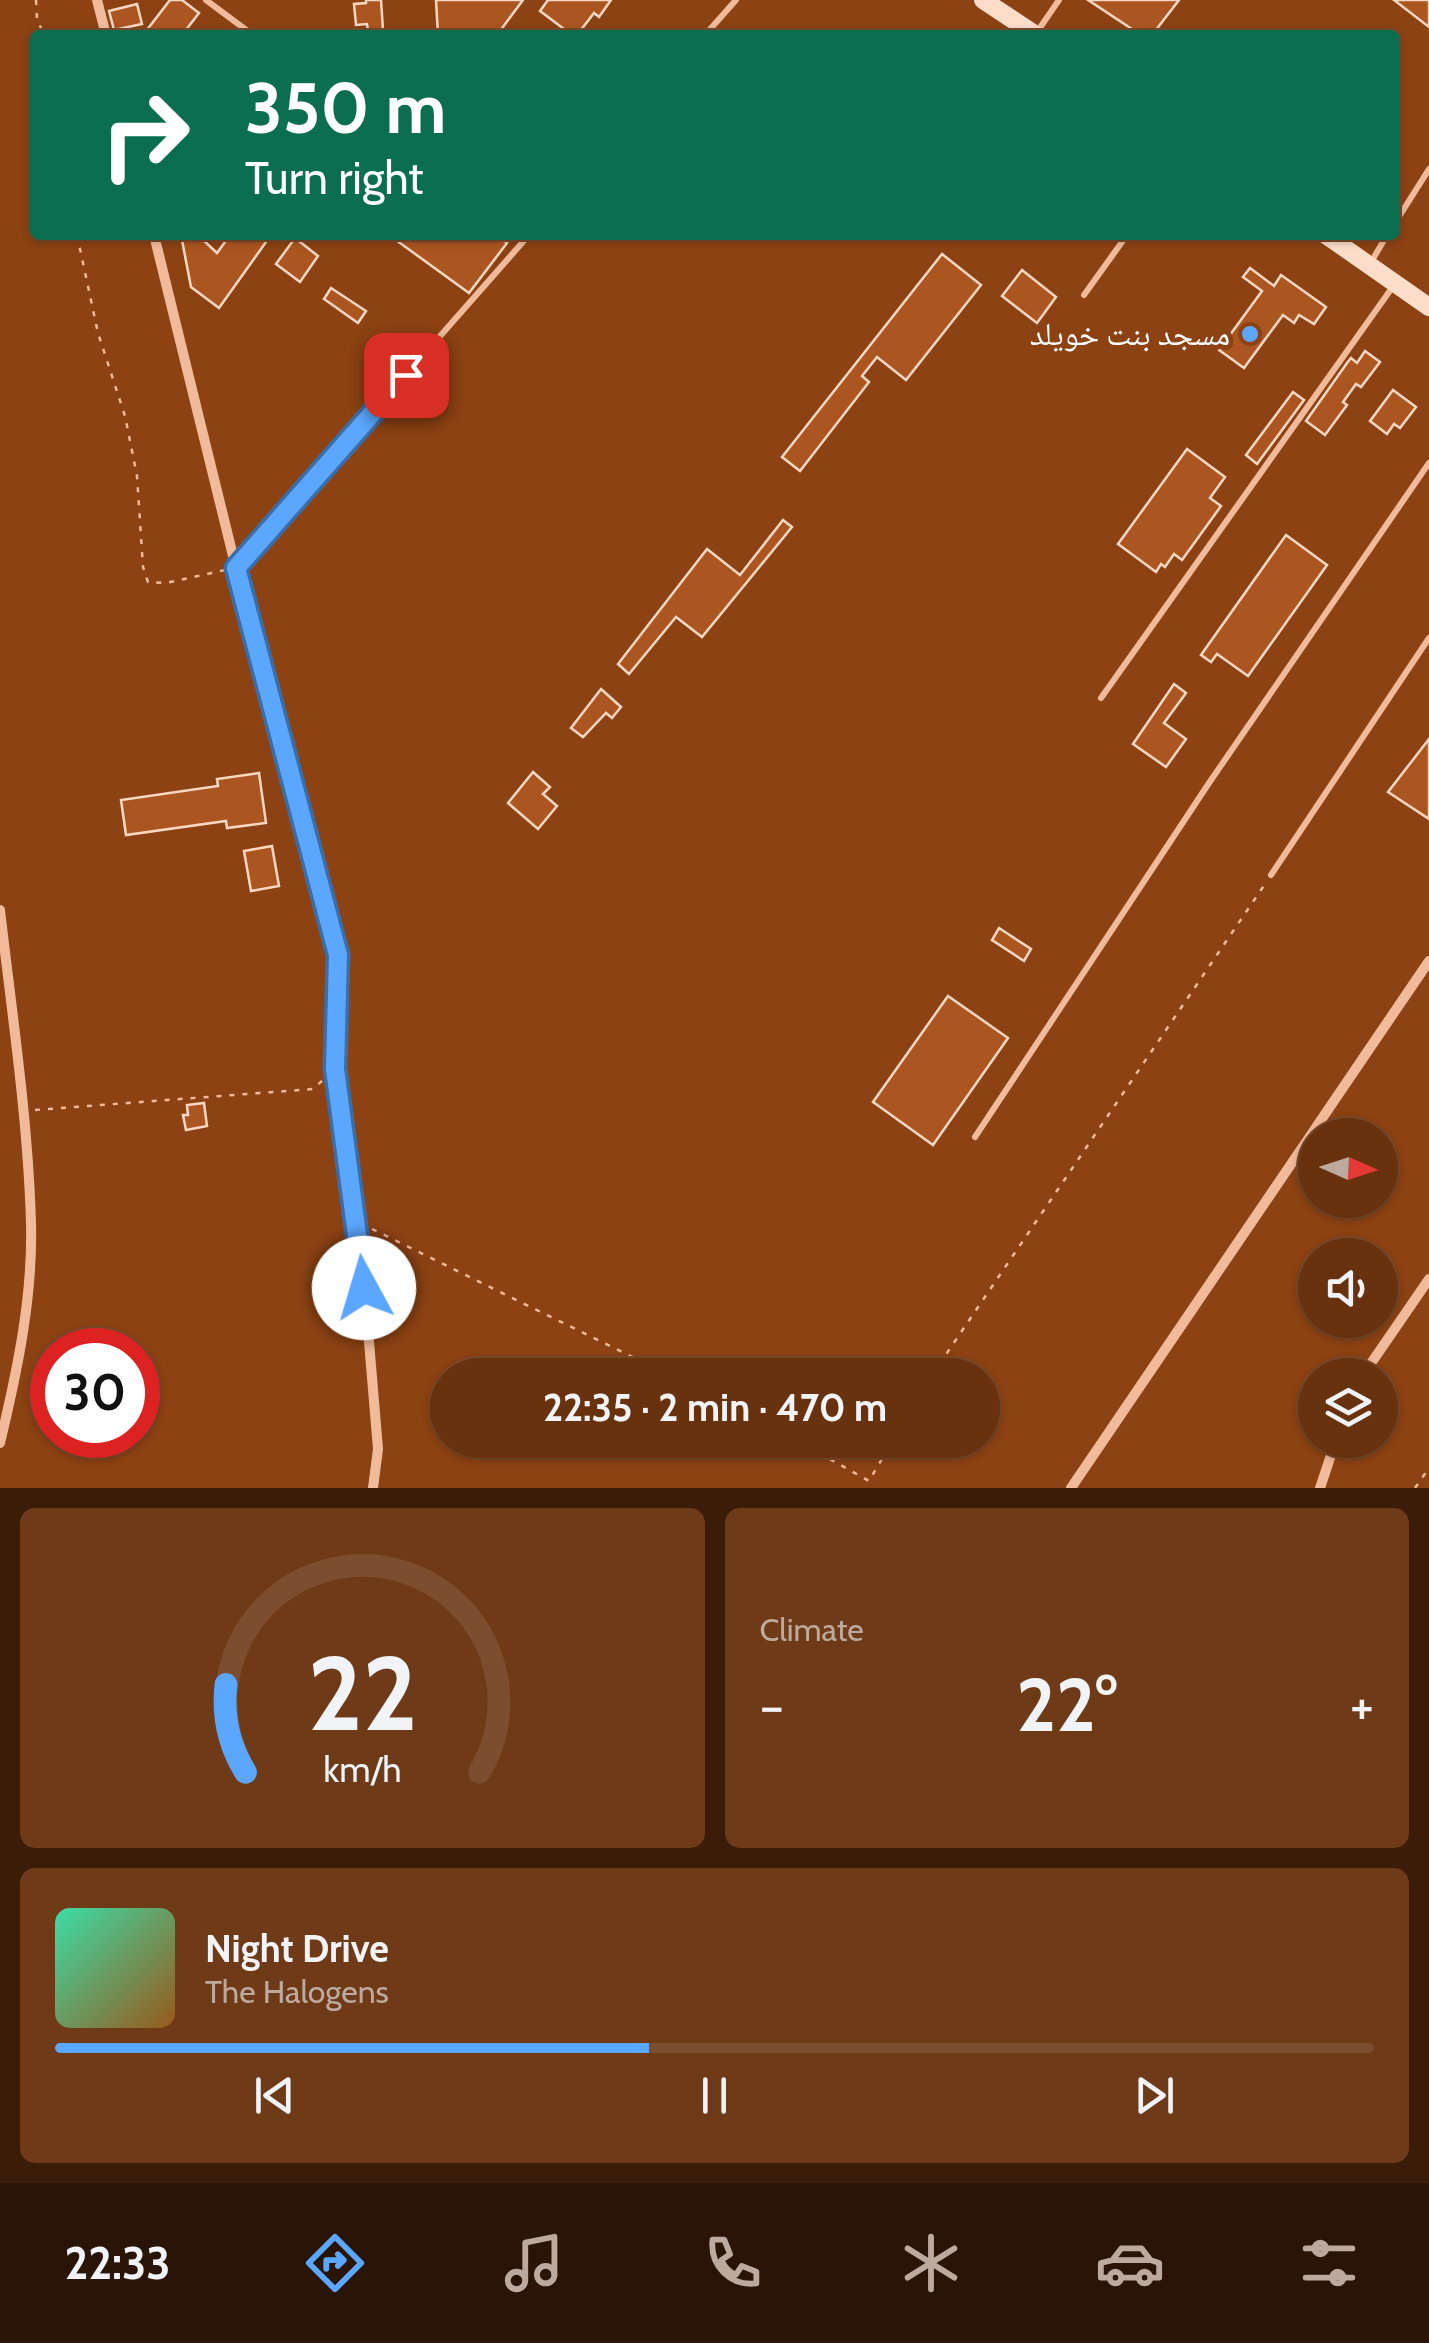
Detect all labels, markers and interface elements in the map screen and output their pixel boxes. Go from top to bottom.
text: 350 m [245,65,446,151]
icon: right [80,70,210,200]
text: Turn right [245,151,424,205]
place label: مسجد بنت خويلد [1030,314,1230,353]
marker: مسجد بنت خويلد [1239,323,1261,345]
pin [364,333,449,418]
icon: arrive [379,348,434,403]
north arrow [1298,1118,1398,1218]
map controls [1298,1118,1398,1458]
position arrow [312,1236,416,1340]
button: sound [1298,1238,1398,1338]
speed limit sign: 30 [30,1328,160,1458]
button: layers [1298,1358,1398,1458]
text: 22:35 · 2 min · 470 m [543,1384,887,1431]
text: Climate [760,1610,864,1649]
text: 22 [307,1630,417,1756]
text: 22° [1016,1659,1117,1750]
text: − [760,1672,784,1739]
text: + [1350,1672,1374,1739]
text: km/h [323,1748,401,1791]
text: Night Drive [205,1925,389,1972]
text: The Halogens [205,1972,389,2011]
icon: previous [247,2068,302,2123]
icon: pause [687,2068,742,2123]
icon: next [1127,2068,1182,2123]
icon: directions [300,2228,370,2298]
icon: music [499,2228,569,2298]
icon: phone [698,2228,768,2298]
icon: climate [896,2228,966,2298]
icon: car [1095,2228,1165,2298]
icon: filters [1294,2228,1364,2298]
text: 22:33 [64,2236,171,2290]

